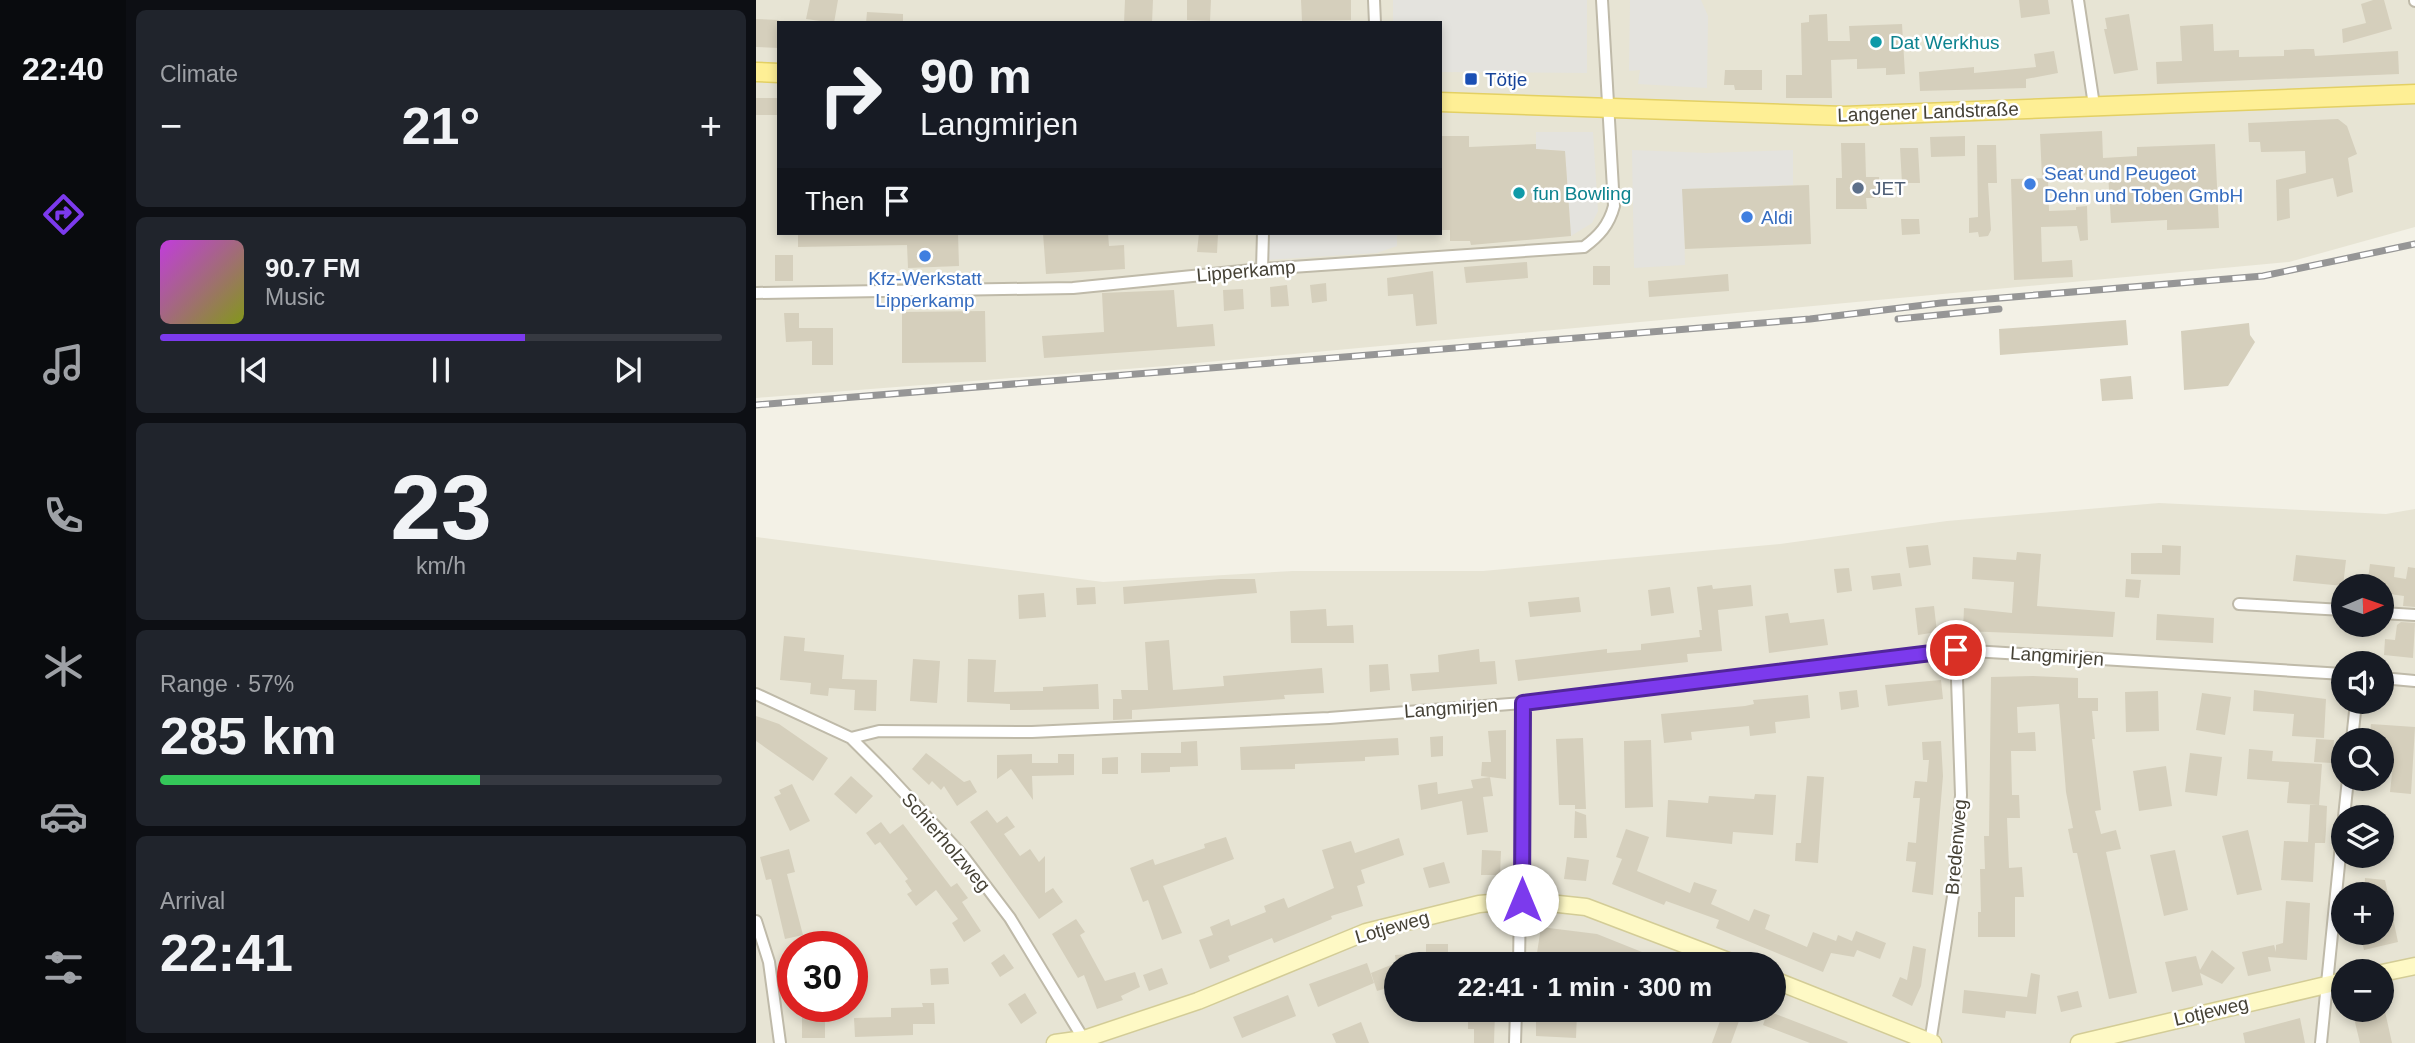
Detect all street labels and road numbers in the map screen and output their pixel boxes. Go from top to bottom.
street label: Langener Landstraße [1837,98,2019,126]
street label: Lipperkamp [1196,256,1296,286]
street label: Langmirjen [2009,642,2105,670]
street label: Langmirjen [1403,694,1499,722]
street label: Schierholzweg [898,788,994,896]
street label: Bredenweg [1941,798,1971,896]
street label: Lotjeweg [1353,906,1431,948]
street label: Lotjeweg [2172,992,2250,1030]

